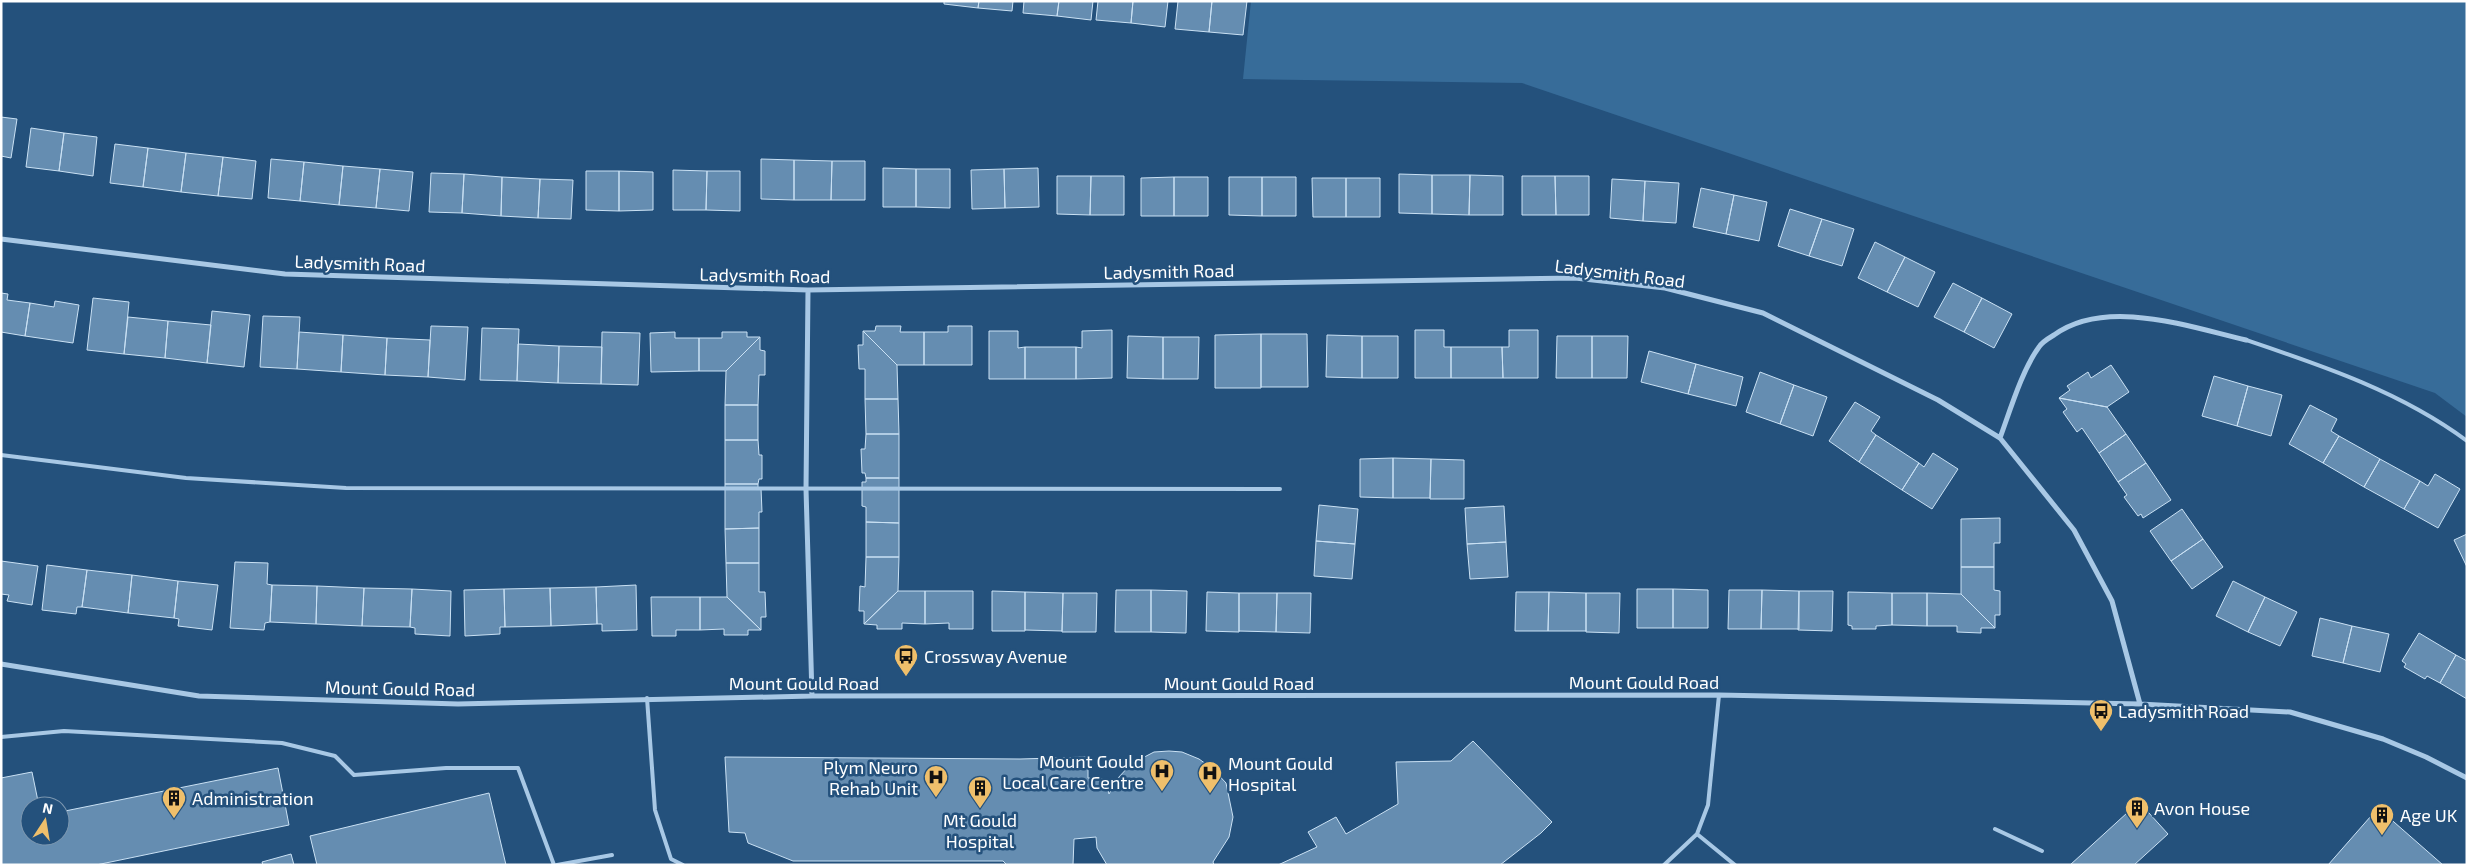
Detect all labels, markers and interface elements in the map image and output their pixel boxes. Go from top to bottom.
street label: Ladysmith Road [294,250,426,276]
street label: Ladysmith Road [1554,254,1686,292]
street label: Ladysmith Road [1103,259,1235,283]
street label: Ladysmith Road [699,263,831,287]
bus stop icon: Crossway Avenue [893,643,919,677]
place label: Crossway Avenue [924,645,1067,667]
street label: Mount Gould Road [1569,671,1719,693]
street label: Mount Gould Road [729,672,879,694]
street label: Mount Gould Road [1164,672,1314,694]
street label: Mount Gould Road [325,676,475,700]
bus stop icon: Ladysmith Road [2088,698,2114,732]
place label: Ladysmith Road [2118,700,2249,722]
place label: Mount Gould Local Care Centre [1002,750,1144,793]
place label: Mount Gould Hospital [1228,752,1333,795]
place label: Plym Neuro Rehab Unit [823,756,918,799]
hospital icon: Mount Gould Local Care Centre [1149,758,1175,792]
hospital icon: Mount Gould Hospital [1197,760,1223,794]
hospital icon: Plym Neuro Rehab Unit [923,764,949,798]
building icon: Mt Gould Hospital [967,775,993,809]
building icon: Administration [161,785,187,819]
place label: Administration [192,787,314,809]
building icon: Avon House [2124,795,2150,829]
north arrow [20,796,70,846]
place label: Avon House [2154,797,2250,819]
text: N [41,798,55,817]
building icon: Age UK [2369,802,2395,836]
place label: Age UK [2400,804,2458,826]
place label: Mt Gould Hospital [943,809,1017,852]

